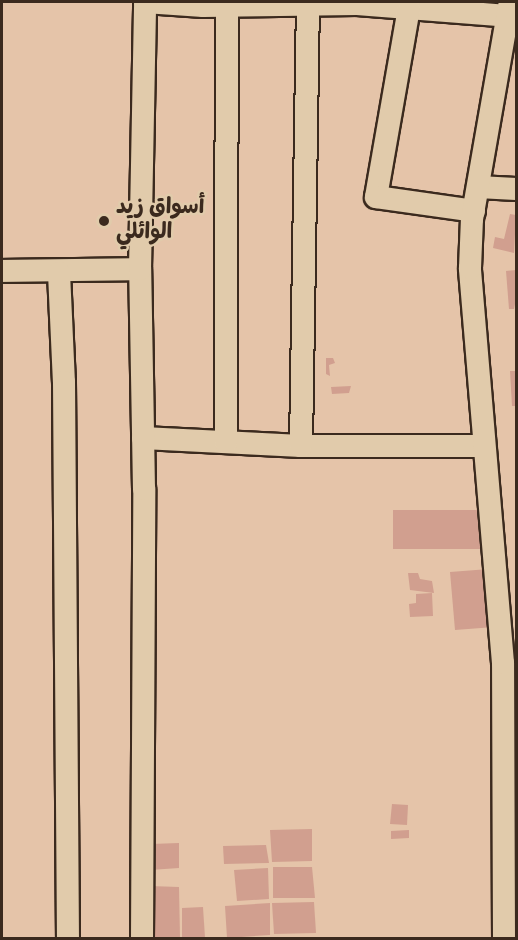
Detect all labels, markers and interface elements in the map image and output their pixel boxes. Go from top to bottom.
place label: أسواق زيد الوائلي [116,195,204,246]
marker: أسواق زيد الوائلي [97,214,111,228]

